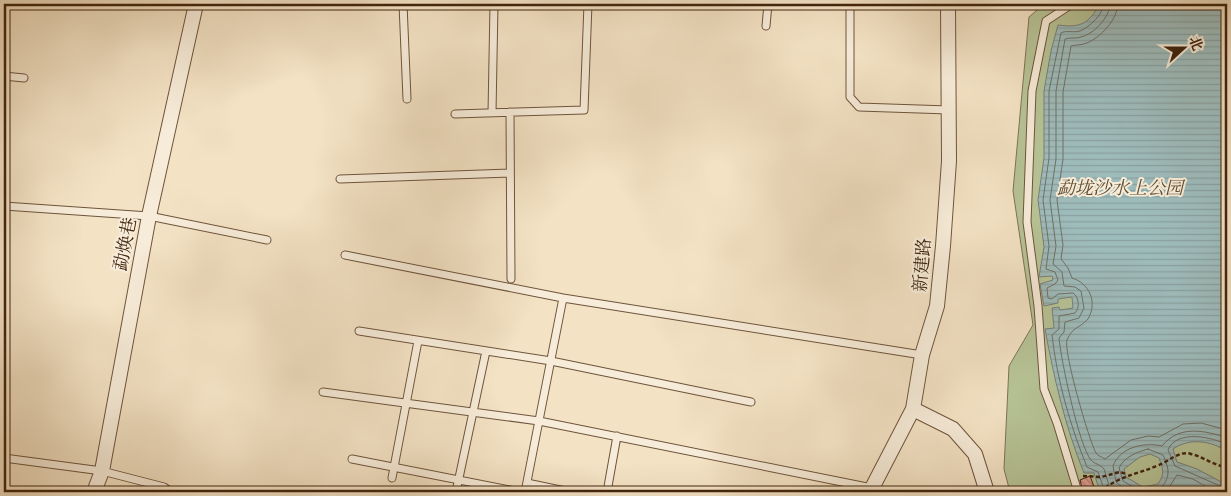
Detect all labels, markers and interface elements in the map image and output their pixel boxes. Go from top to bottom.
north arrow [1158,22,1208,72]
text: 北 [1184,34,1207,53]
park label: 勐垅沙水上公园 [1057,176,1186,200]
street label: 勐焕巷 [108,215,142,273]
street label: 新建路 [908,237,936,293]

